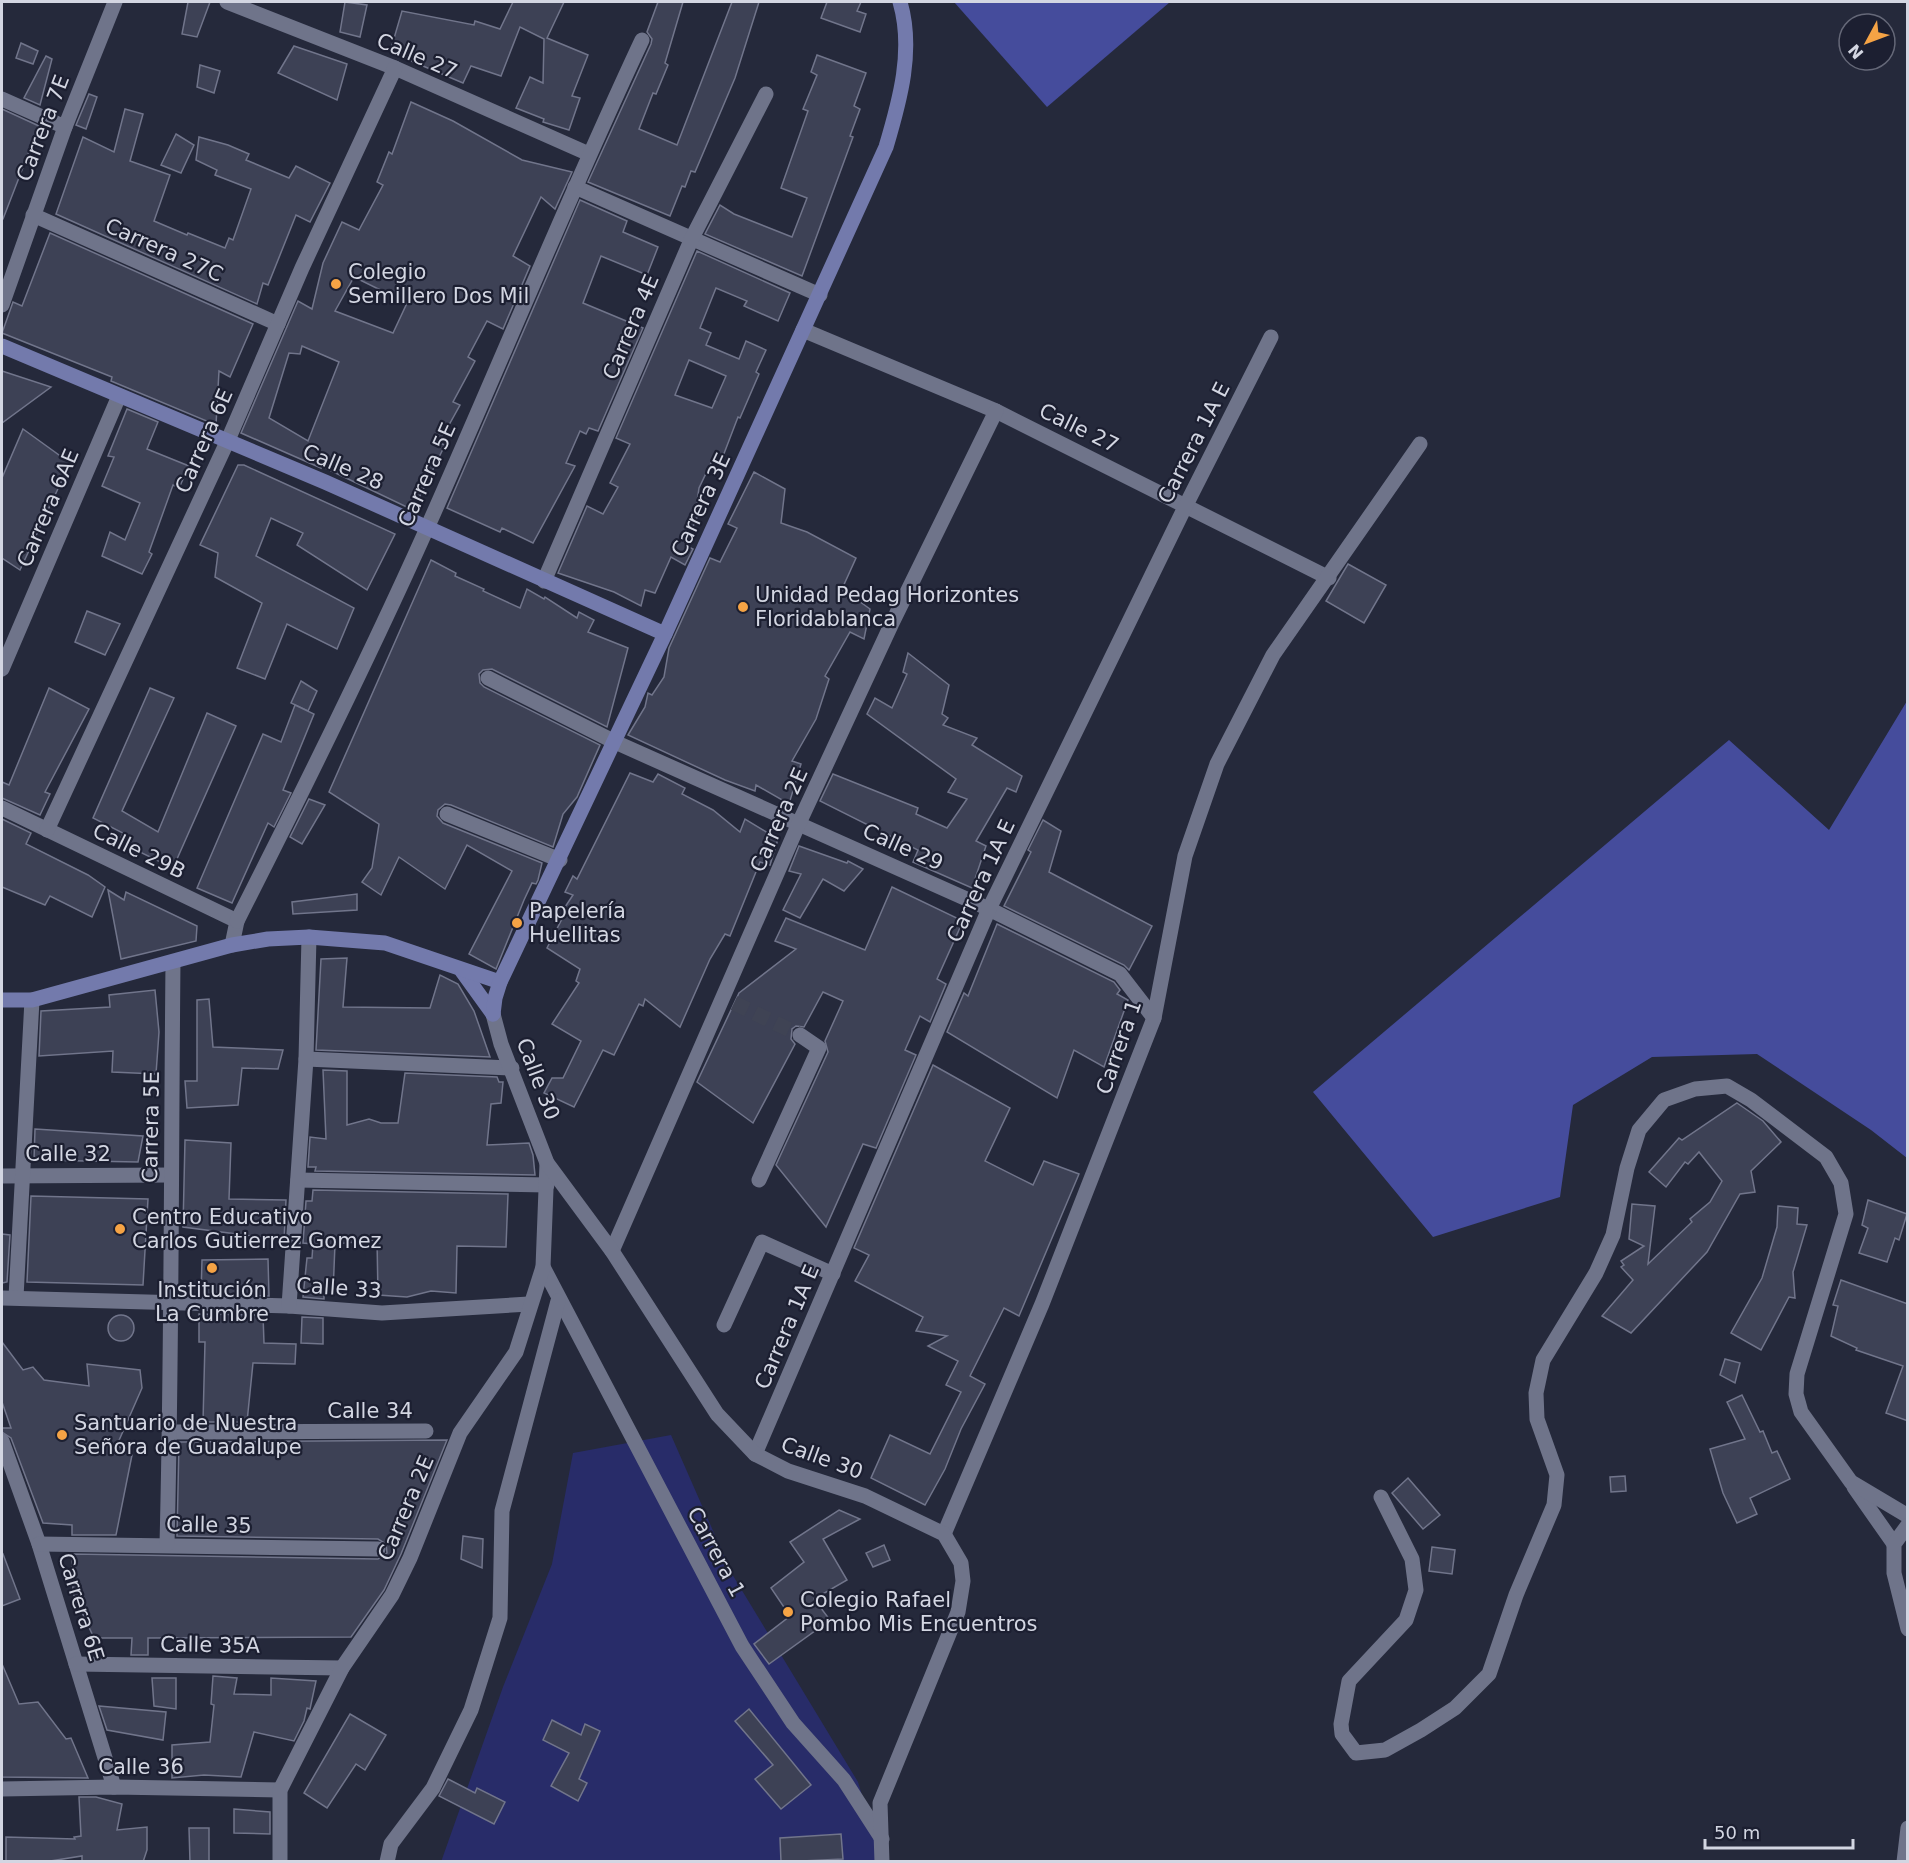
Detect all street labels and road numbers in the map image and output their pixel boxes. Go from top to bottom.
street label: Calle 27 [373,28,461,84]
street label: Carrera 7E [12,72,74,184]
street label: Carrera 27C [101,213,227,287]
street label: Carrera 4E [598,271,664,383]
street label: Carrera 1A E [1153,378,1235,508]
street label: Carrera 6E [170,385,238,497]
street label: Calle 27 [1035,398,1123,458]
street label: Carrera 5E [393,419,461,531]
street label: Calle 28 [299,439,387,495]
street label: Carrera 6AE [12,445,84,571]
street label: Carrera 3E [667,449,735,561]
street label: Carrera 2E [745,764,813,876]
street label: Carrera 1A E [942,816,1020,946]
street label: Calle 29B [89,818,189,884]
street label: Calle 29 [859,819,947,875]
street label: Carrera 1 [1092,997,1146,1097]
street label: Calle 30 [511,1035,565,1123]
street label: Carrera 5E [138,1071,164,1183]
street label: Calle 32 [25,1142,111,1166]
street label: Carrera 1A E [750,1261,824,1393]
street label: Calle 33 [296,1273,382,1303]
street label: Calle 34 [327,1399,413,1423]
street label: Calle 30 [778,1432,866,1484]
street label: Carrera 2E [373,1452,439,1564]
street label: Carrera 1 [682,1503,750,1601]
street label: Calle 35 [166,1512,252,1538]
street label: Carrera 6E [53,1550,109,1664]
street label: Calle 35A [160,1632,261,1658]
street label: Calle 36 [98,1755,184,1779]

